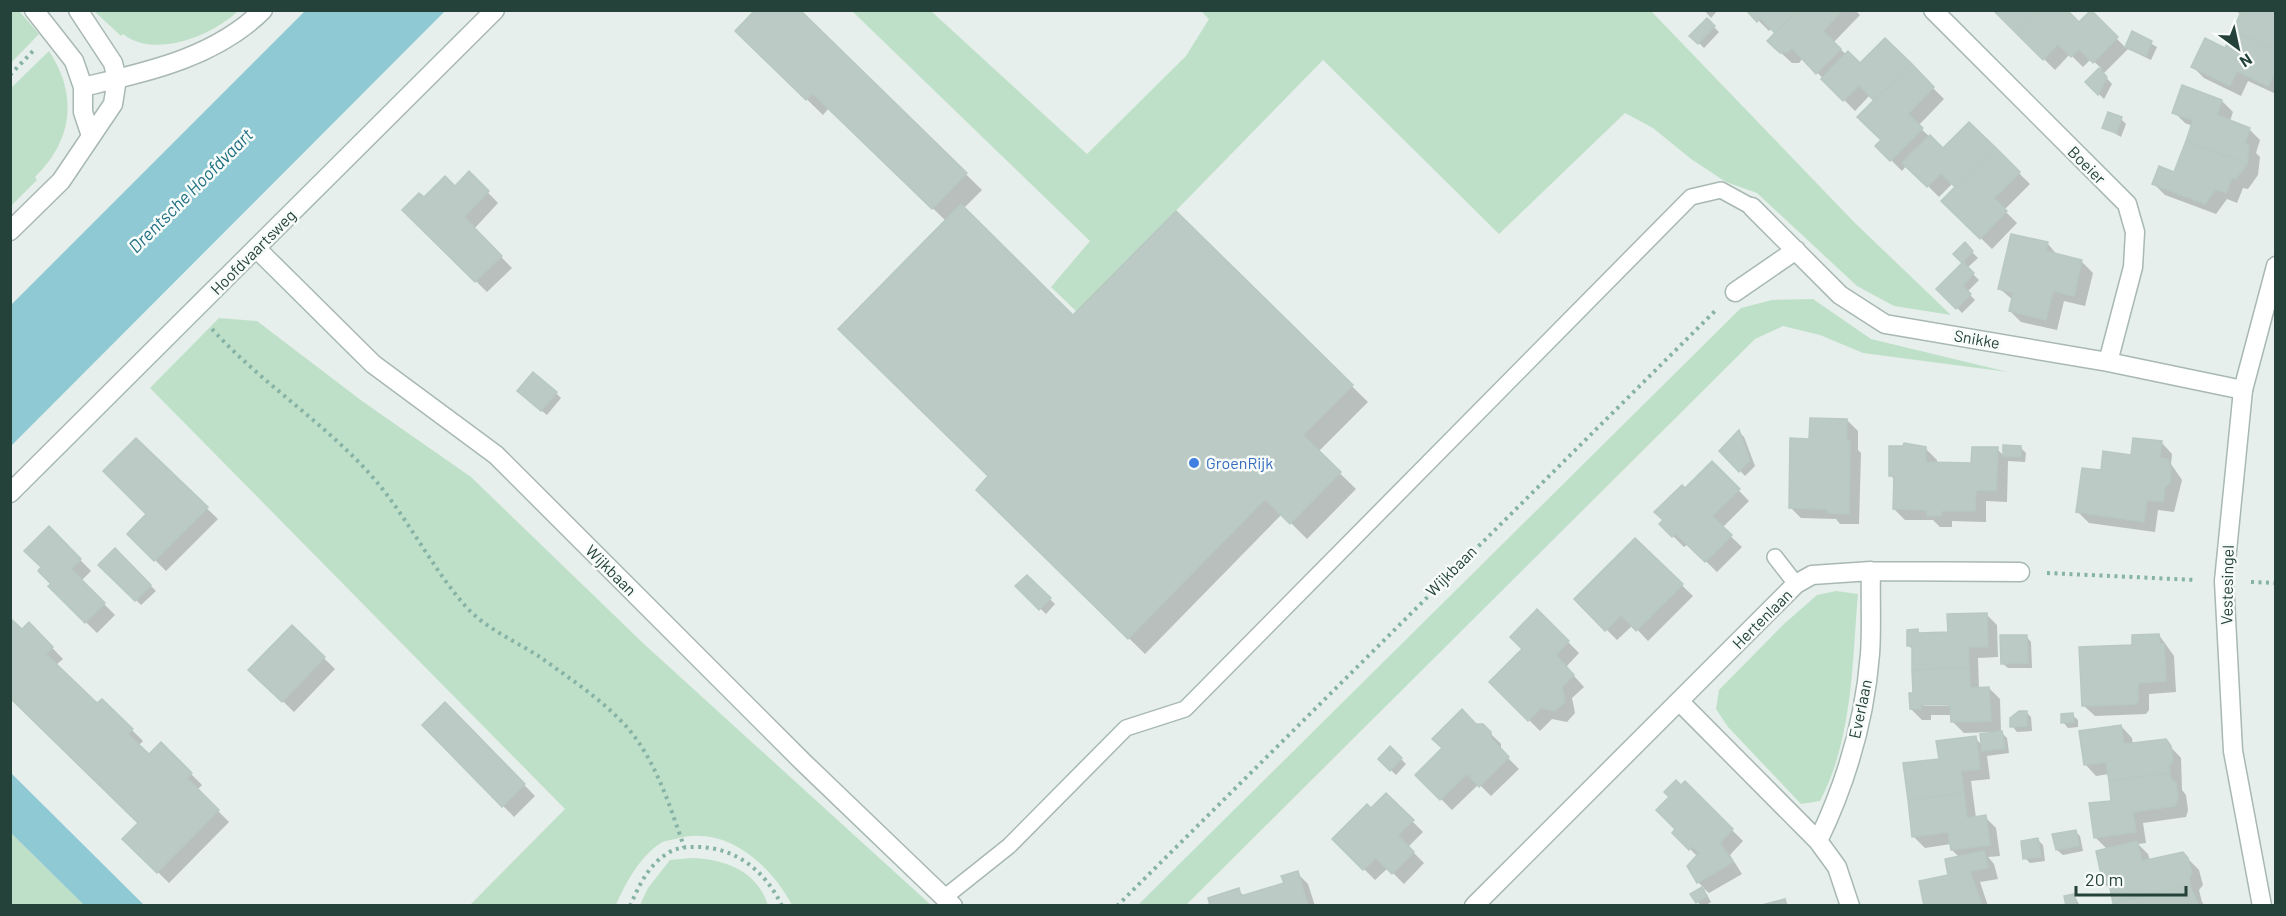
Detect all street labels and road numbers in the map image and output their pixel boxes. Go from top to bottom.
street label: Boeier [2064,142,2110,188]
street label: Hoofdvaartsweg [206,205,299,298]
street label: Snikke [1953,325,2002,352]
street label: Wijkbaan [582,540,641,599]
street label: Wijkbaan [1421,541,1480,600]
street label: Vestesingel [2216,545,2237,625]
street label: Hertenlaan [1728,585,1795,652]
street label: Everlaan [1844,678,1875,740]

